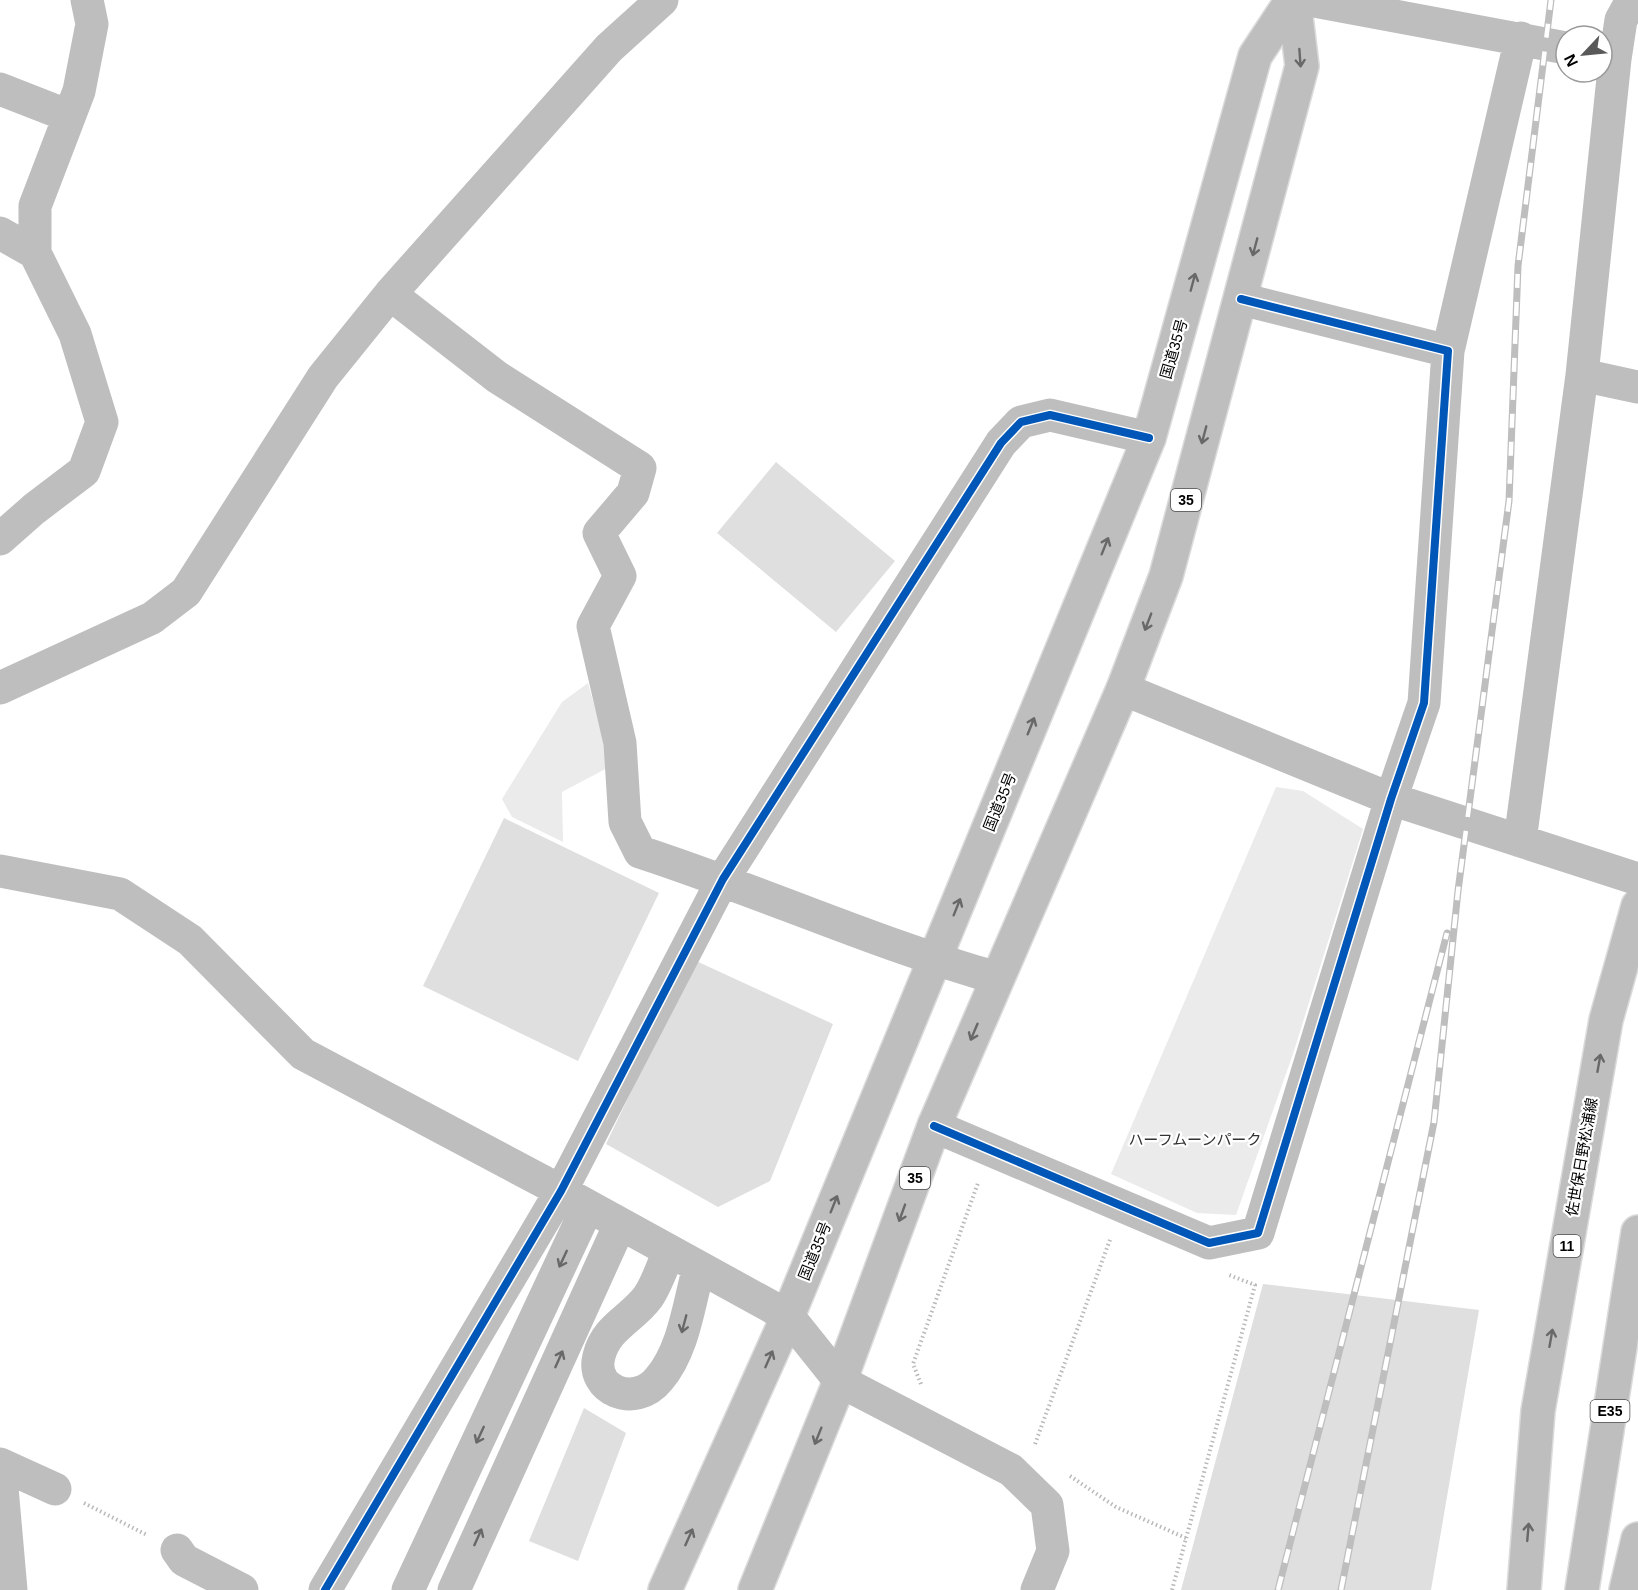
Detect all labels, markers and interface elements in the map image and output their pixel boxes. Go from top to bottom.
north arrow [1554,24,1614,84]
one-way arrow [1295,48,1306,67]
text: N [1561,51,1581,69]
one-way arrow [1248,237,1260,256]
one-way arrow [1188,272,1199,291]
street label: 国道35号 [1157,317,1190,381]
one-way arrow [1198,425,1209,444]
road number: 35 [1171,489,1201,511]
one-way arrow [1100,537,1111,556]
one-way arrow [1142,612,1153,631]
one-way arrow [1026,717,1037,736]
street label: 国道35号 [980,770,1019,834]
one-way arrow [952,898,963,916]
one-way arrow [968,1022,979,1041]
one-way arrow [1593,1054,1604,1074]
street label: 佐世保日野松浦線 [1563,1096,1600,1217]
park label: ハーフムーンパーク [1129,1131,1261,1148]
road number: 35 [900,1167,930,1189]
one-way arrow [829,1195,840,1214]
one-way arrow [895,1203,906,1222]
street label: 国道35号 [795,1219,834,1283]
road number: 11 [1554,1235,1580,1257]
one-way arrow [557,1249,569,1267]
one-way arrow [677,1314,689,1333]
one-way arrow [1546,1329,1557,1349]
one-way arrow [553,1350,565,1368]
one-way arrow [763,1350,775,1368]
road number: E35 [1590,1400,1630,1422]
one-way arrow [474,1426,486,1444]
one-way arrow [812,1426,823,1444]
one-way arrow [1523,1522,1534,1542]
one-way arrow [473,1528,485,1546]
one-way arrow [684,1528,695,1546]

